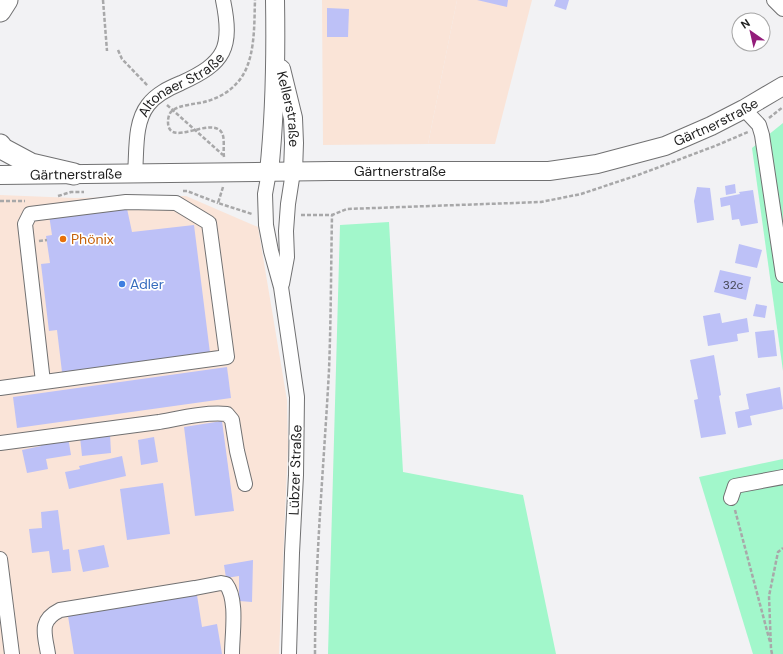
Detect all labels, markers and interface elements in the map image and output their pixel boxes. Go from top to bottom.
north arrow [731,12,771,52]
text: N [738,16,753,32]
street label: Altonaer Straße [134,49,228,120]
street label: Kellerstraße [273,69,303,147]
street label: Gärtnerstraße [671,94,761,150]
street label: Gärtnerstraße [354,162,446,180]
street label: Gärtnerstraße [30,165,122,184]
place label: Phönix [71,230,114,248]
marker: Phönix [58,234,68,244]
place label: Adler [130,275,164,293]
house number: 32c [723,277,743,293]
marker: Adler [117,279,127,289]
street label: Lübzer Straße [284,424,306,516]

